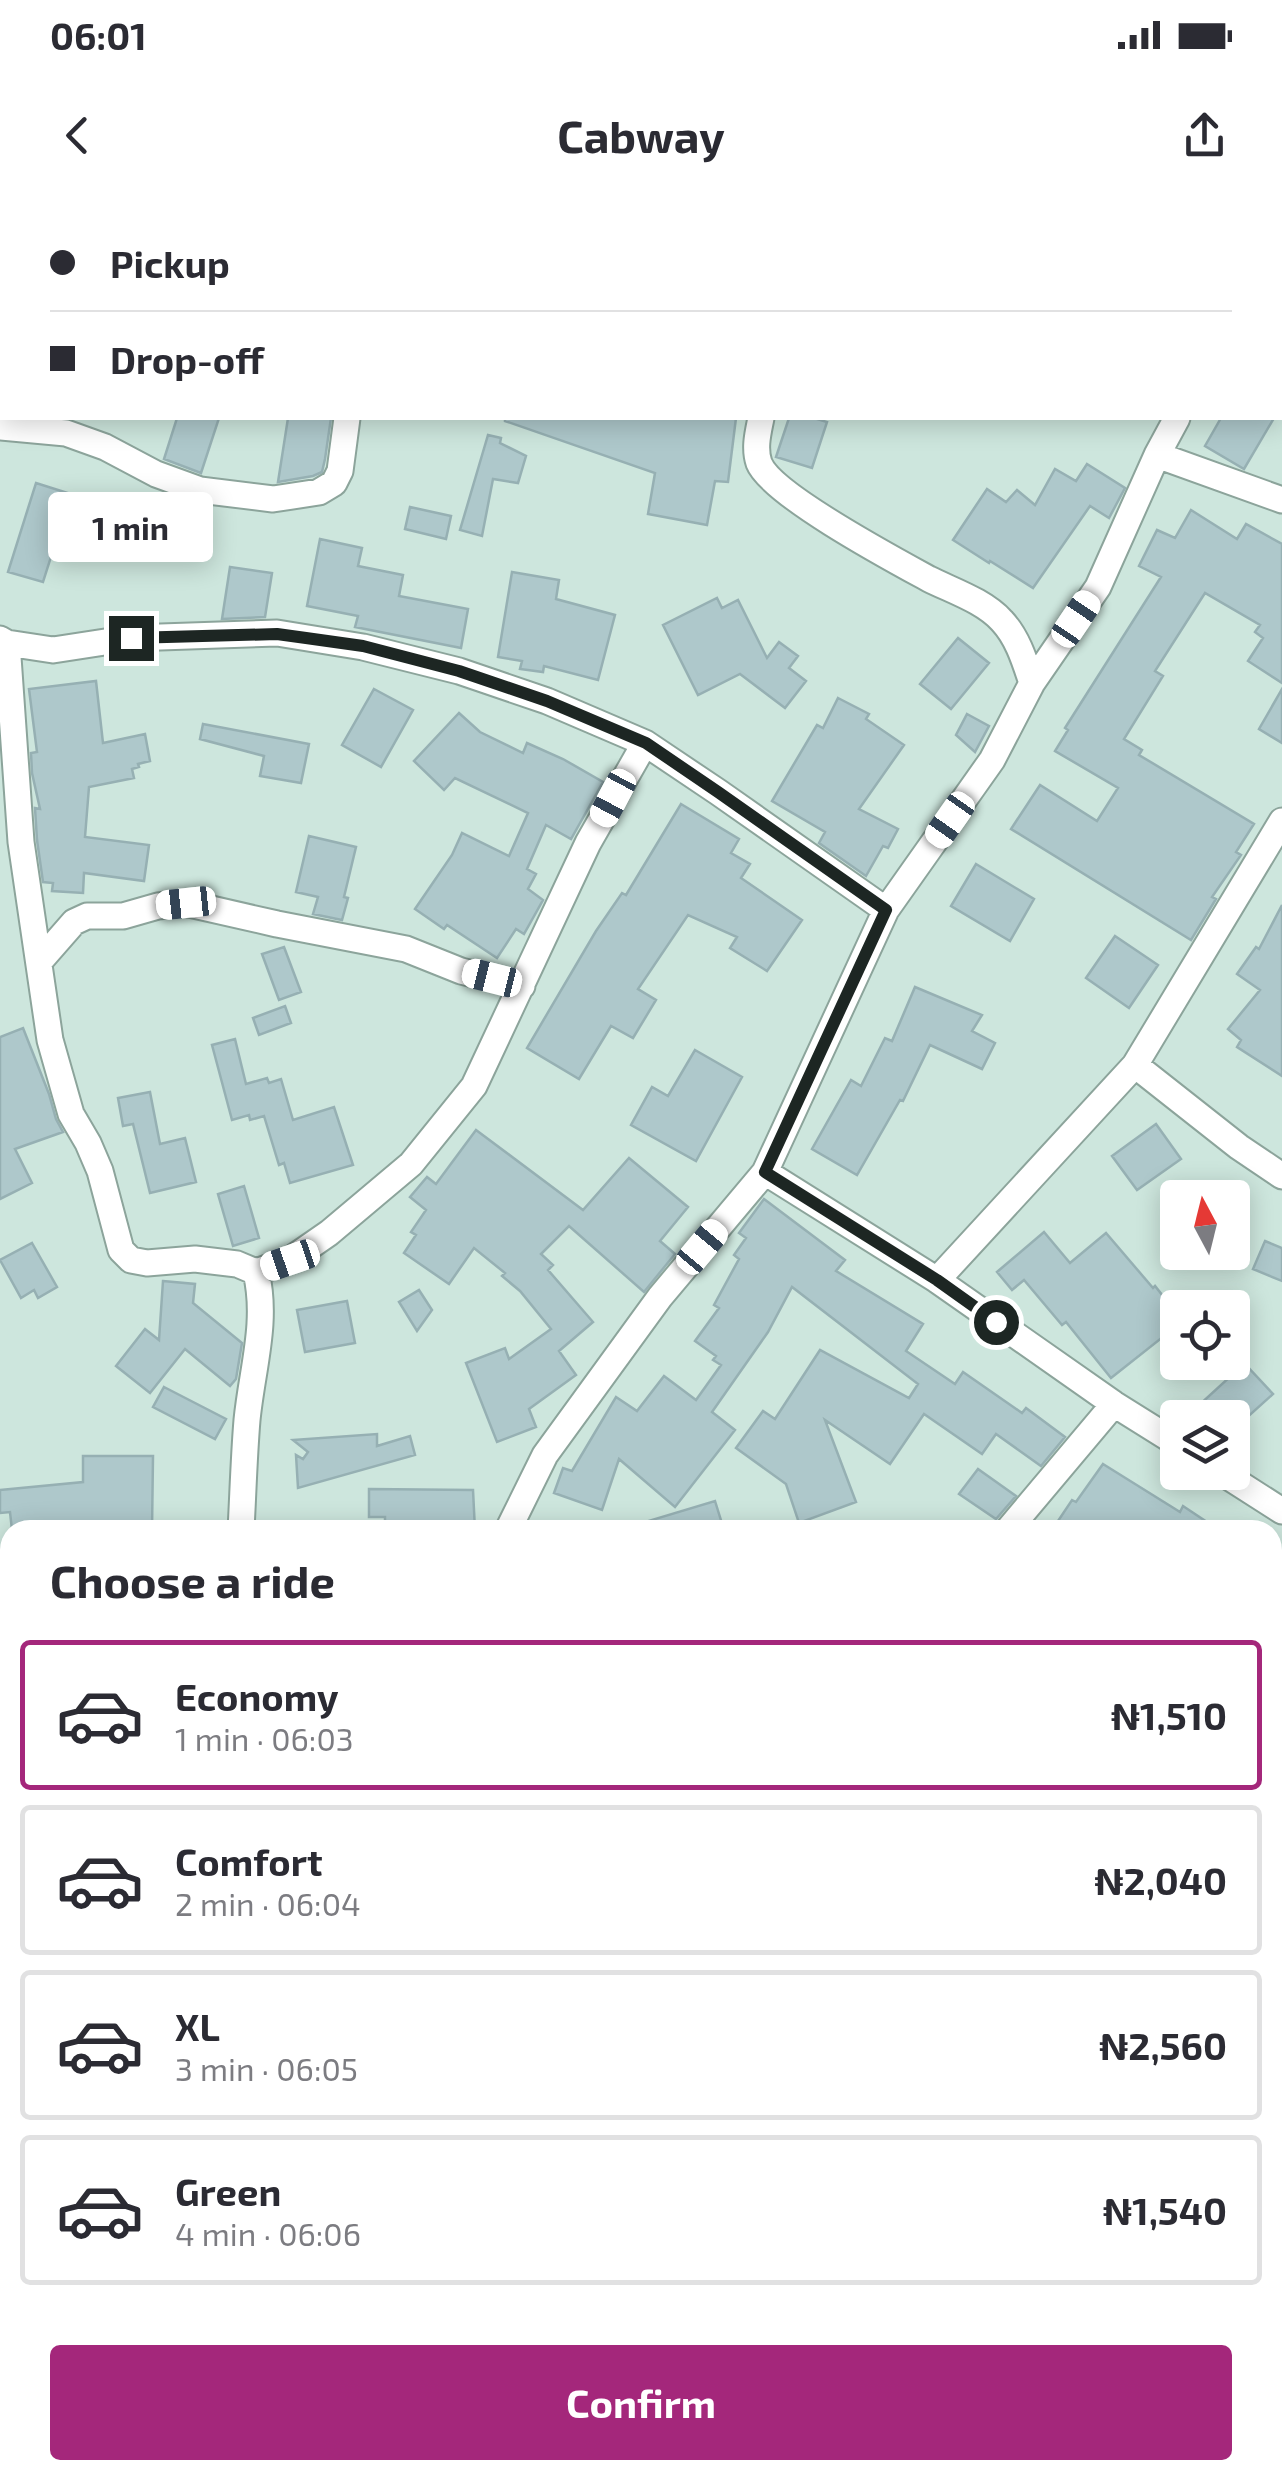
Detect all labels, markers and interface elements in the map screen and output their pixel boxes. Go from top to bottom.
text: 06:01 [50,12,147,58]
icon: back [50,108,105,163]
text: Cabway [557,108,725,162]
icon: share [1177,108,1232,163]
text: Pickup [110,240,230,286]
text: Drop-off [110,336,264,382]
callout: 1 min [48,493,214,563]
text: 1 min [92,508,169,546]
car [1047,586,1105,652]
route end [109,616,154,661]
car [586,764,640,832]
car [921,787,979,853]
car [155,885,217,921]
car [459,956,525,1000]
north arrow [1160,1180,1250,1270]
map controls [1160,1180,1250,1490]
car [671,1214,733,1280]
car [257,1236,323,1284]
button: locate [1160,1290,1250,1380]
route start [974,1300,1019,1345]
button: layers [1160,1400,1250,1490]
text: Choose a ride [50,1553,335,1607]
icon: car [55,1670,145,1760]
text: Economy [175,1673,339,1719]
text: ₦1,510 [1111,1692,1227,1738]
text: 1 min · 06:03 [175,1719,354,1757]
icon: car [55,1835,145,1925]
text: Comfort [175,1838,323,1884]
text: ₦2,040 [1094,1857,1227,1903]
text: 2 min · 06:04 [175,1884,361,1922]
icon: car [55,2000,145,2090]
text: XL [175,2003,220,2049]
text: ₦2,560 [1099,2022,1227,2068]
text: 3 min · 06:05 [175,2049,358,2087]
icon: car [55,2165,145,2255]
text: Green [175,2168,281,2214]
text: ₦1,540 [1103,2187,1227,2233]
text: 4 min · 06:06 [175,2214,361,2252]
button: Confirm [50,2345,1232,2460]

